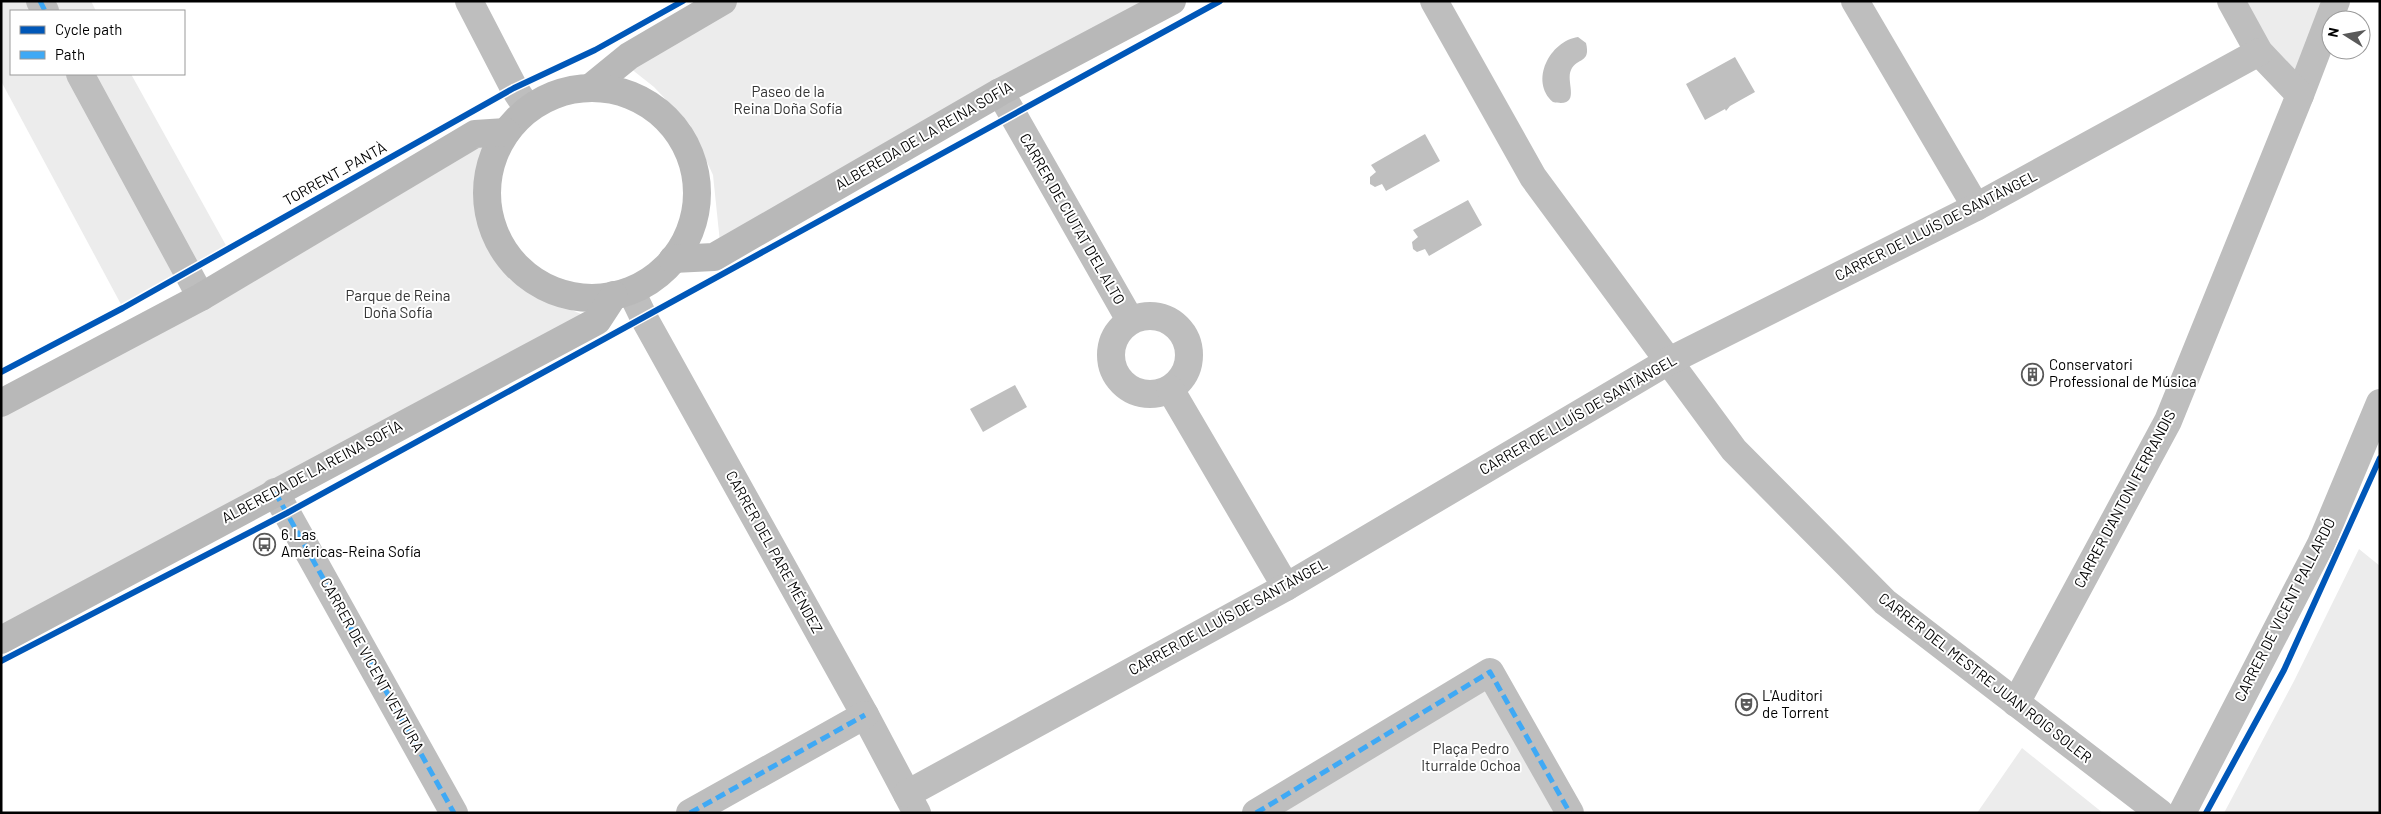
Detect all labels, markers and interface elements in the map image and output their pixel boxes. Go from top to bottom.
legend [10,10,185,75]
north arrow [2321,10,2371,60]
text: Cycle path [55,20,122,38]
text: N [2324,26,2342,39]
text: Path [55,45,85,63]
street label: ALBEREDA DE LA REINA SOFÍA [832,77,1015,193]
park label: Paseo de la Reina Doña Sofía [734,82,842,117]
street label: CARRER DE CIUTAT D'EL ALTO [1016,130,1129,307]
street label: TORRENT_PANTÀ [280,137,389,209]
street label: CARRER DE LLUÍS DE SANTÀNGEL [1831,166,2040,284]
park label: Parque de Reina Doña Sofía [346,286,451,321]
street label: CARRER DE LLUÍS DE SANTÀNGEL [1476,350,1679,478]
place label: Conservatori Professional de Música [2049,355,2197,390]
building icon: Conservatori Professional de Música [2021,362,2045,386]
street label: CARRER D'ANTONI FERRANDIS [2069,406,2179,591]
street label: ALBEREDA DE LA REINA SOFÍA [218,416,405,526]
street label: CARRER DEL PARE MÉNDEZ [723,467,827,636]
street label: CARRER DE VICENT PALLARDÓ [2230,515,2338,704]
place label: 6.Las Américas-Reina Sofía [281,525,421,560]
bus stop icon: 6.Las Américas-Reina Sofía [253,532,277,556]
street label: CARRER DE LLUÍS DE SANTÀNGEL [1125,554,1330,678]
street label: CARRER DE VICENT VENTURA [317,574,428,755]
street label: CARRER DEL MESTRE JUAN ROIG SOLER [1875,588,2096,766]
place label: L'Auditori de Torrent [1762,686,1829,721]
theatre icon: L'Auditori de Torrent [1734,693,1758,717]
park label: Plaça Pedro Iturralde Ochoa [1421,739,1521,774]

